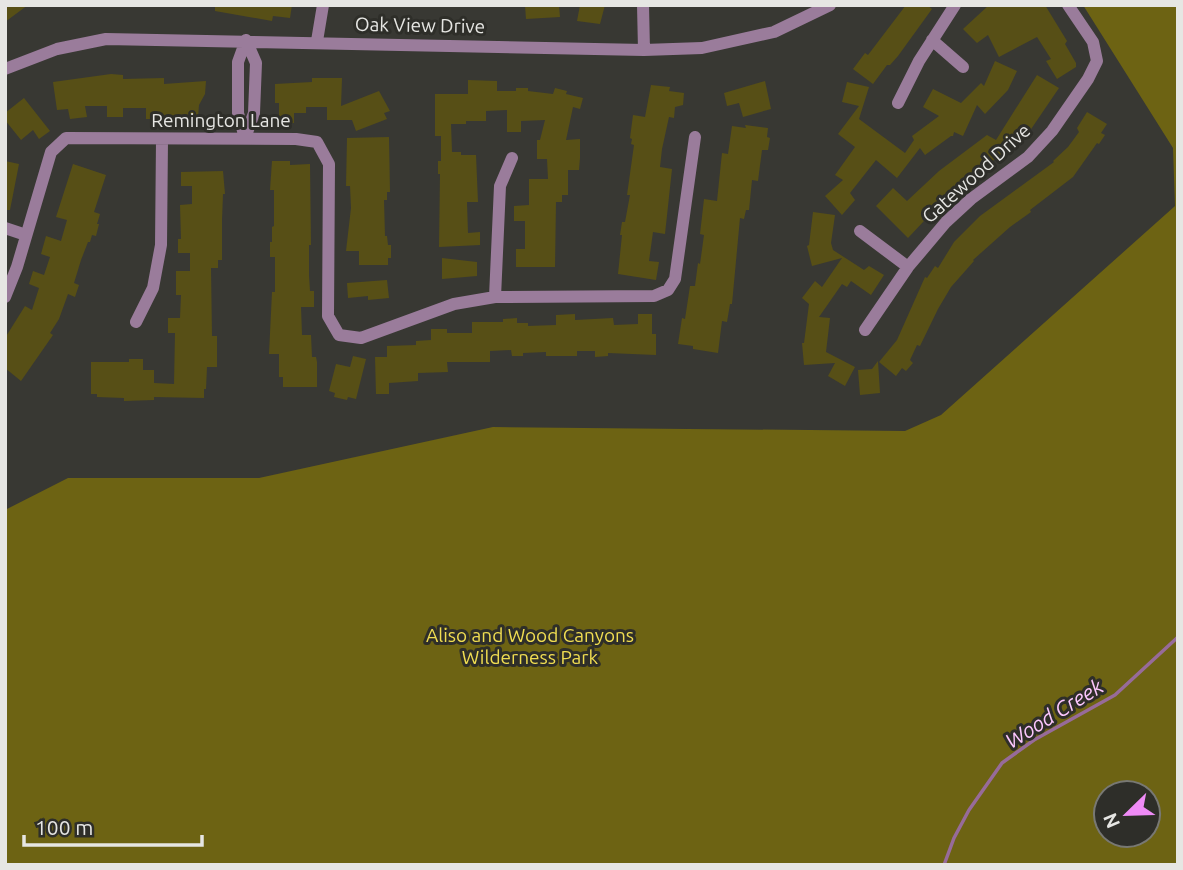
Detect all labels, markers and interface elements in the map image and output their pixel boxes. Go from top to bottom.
street label: Oak View Drive [355,13,485,37]
street label: Remington Lane [151,109,291,131]
street label: Gatewood Drive [918,119,1034,227]
park label: Aliso and Wood Canyons Wilderness Park [426,624,634,668]
water label: Wood Creek [1001,673,1108,753]
north arrow [1092,779,1162,849]
scale bar [24,804,203,848]
text: N [1098,810,1124,831]
text: 100 m [35,815,93,839]

